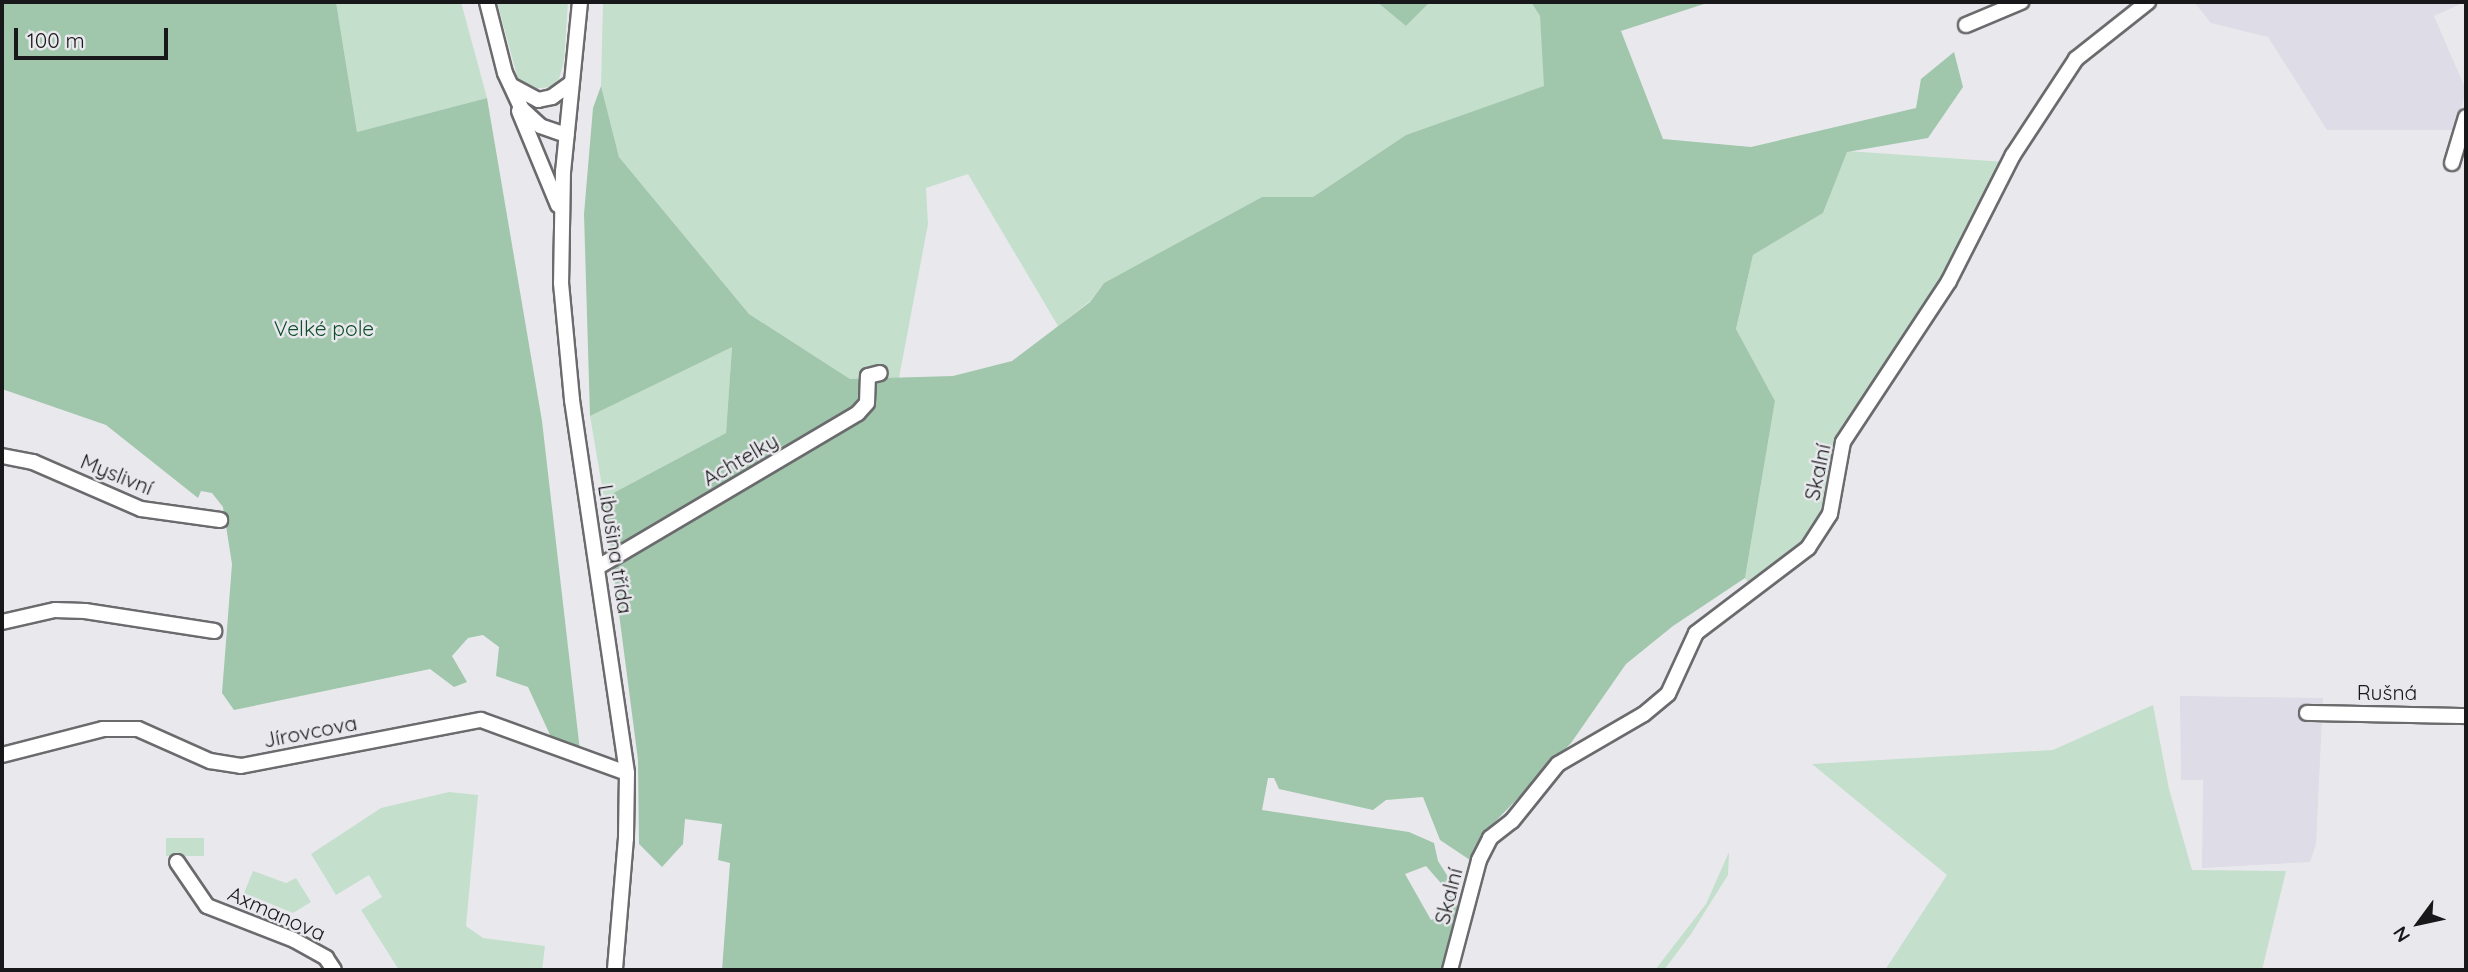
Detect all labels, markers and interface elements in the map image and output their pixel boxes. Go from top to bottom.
scale bar [18,14,172,58]
text: 100 m [27,27,85,53]
park label: Velké pole [274,315,374,341]
street label: Achtelky [698,427,782,491]
street label: Skalní [1799,441,1835,503]
street label: Myslivní [77,448,157,500]
street label: Libušina třída [593,483,639,615]
street label: Rušná [2357,679,2417,705]
street label: Jírovcova [261,710,359,752]
street label: Skalní [1429,865,1467,927]
street label: Axmanova [224,880,330,946]
north arrow [2384,888,2454,958]
text: N [2388,922,2415,947]

